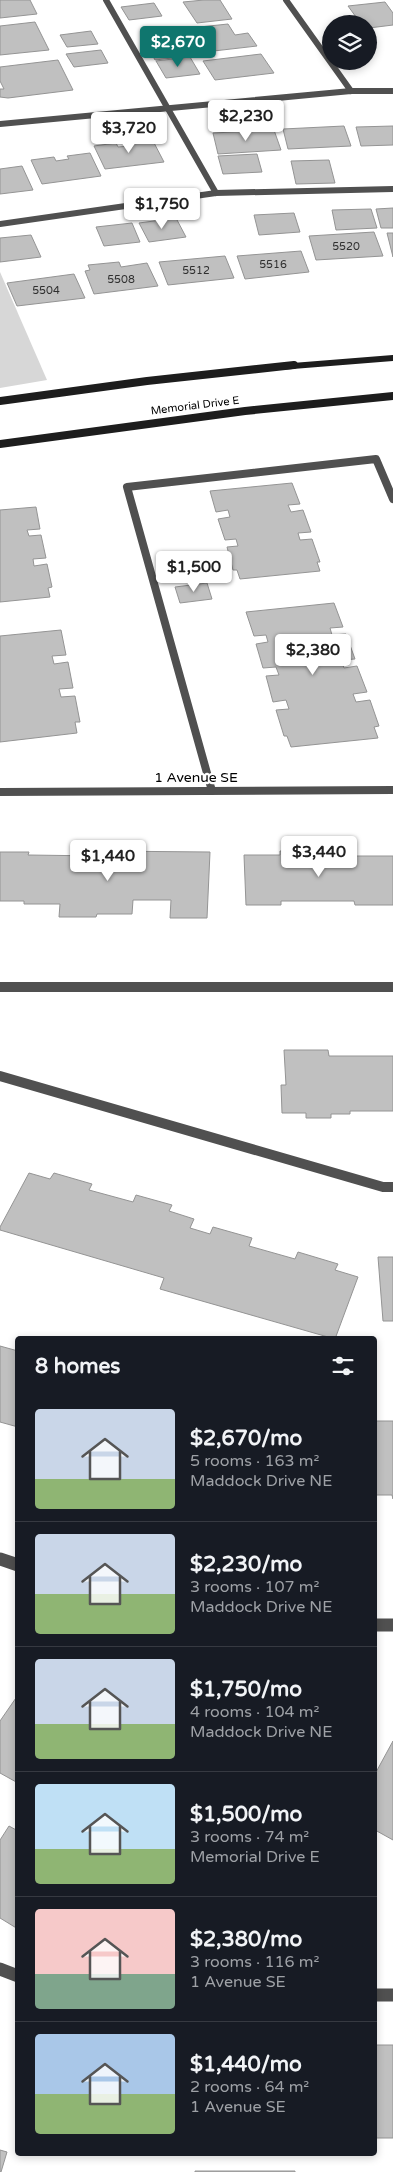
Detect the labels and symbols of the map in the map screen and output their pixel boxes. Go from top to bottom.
pin: $2,670 [137,26,219,68]
pin: $2,230 [205,100,287,142]
pin: $3,720 [88,112,170,154]
pin: $1,750 [121,188,203,230]
house number: 5520 [332,240,360,253]
house number: 5516 [259,258,287,271]
house number: 5512 [182,264,210,277]
house number: 5508 [107,273,135,286]
house number: 5504 [32,284,60,297]
street label: Memorial Drive E [150,394,240,417]
pin: $1,500 [153,550,235,593]
pin: $2,380 [272,634,354,676]
street label: 1 Avenue SE [154,769,238,786]
pin: $3,440 [278,836,360,878]
pin: $1,440 [67,840,149,882]

